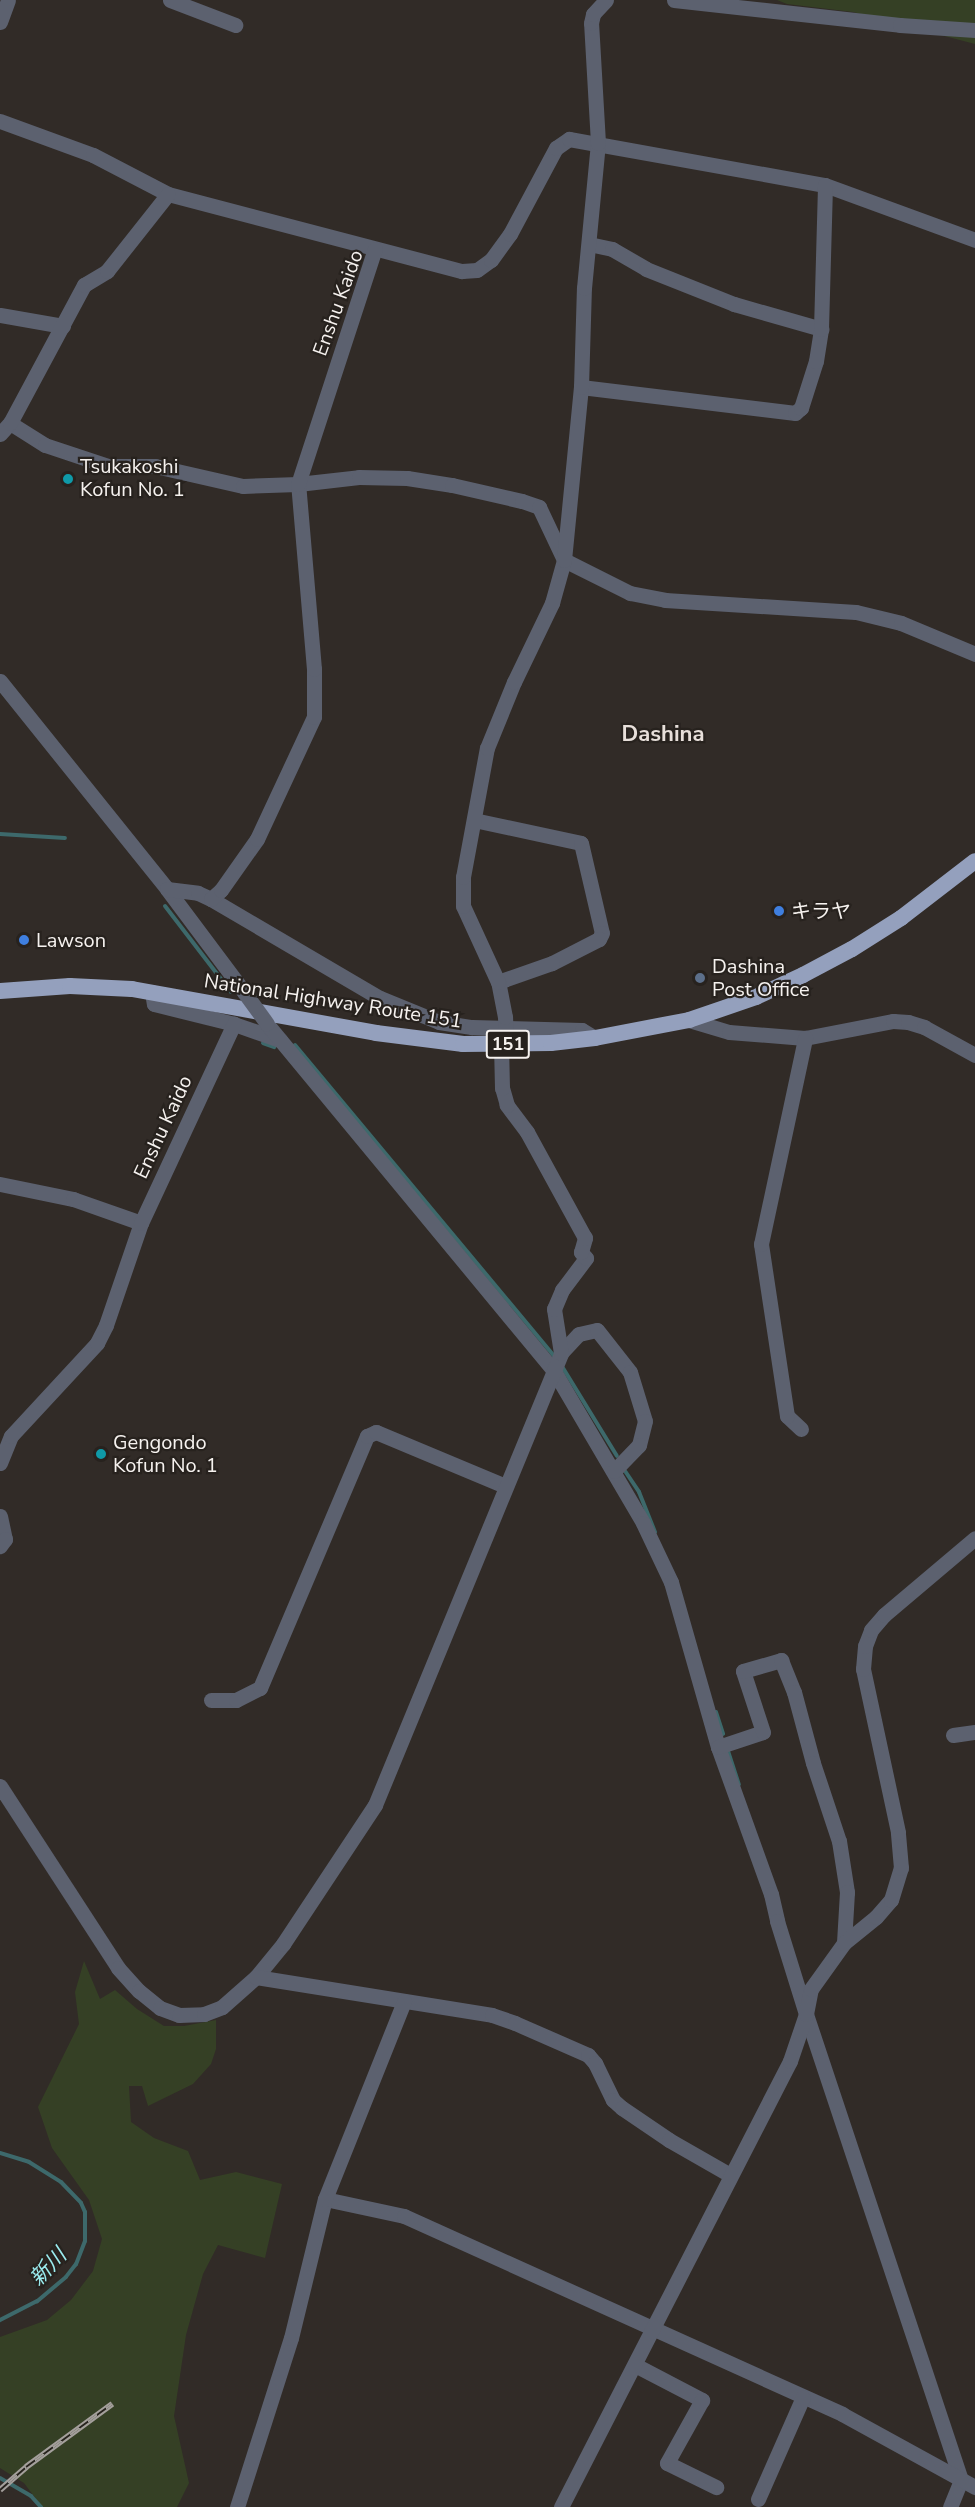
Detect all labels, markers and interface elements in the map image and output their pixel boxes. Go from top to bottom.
street label: Enshu Kaido [308,247,368,359]
place label: Tsukakoshi Kofun No. 1 [80,455,185,502]
marker: Tsukakoshi Kofun No. 1 [61,472,75,486]
district label: Dashina [622,722,704,748]
place label: キラヤ [791,899,851,923]
marker: キラヤ [772,904,786,918]
place label: Lawson [36,928,106,952]
marker: Lawson [17,933,31,947]
place label: Dashina Post Office [712,954,810,1001]
street label: National Highway Route 151 [202,969,464,1033]
marker: Dashina Post Office [693,971,707,985]
road number: 151 [486,1029,530,1059]
street label: Enshu Kaido [129,1072,197,1182]
place label: Gengondo Kofun No. 1 [113,1430,218,1477]
marker: Gengondo Kofun No. 1 [94,1447,108,1461]
water label: 新川 [24,2243,72,2291]

